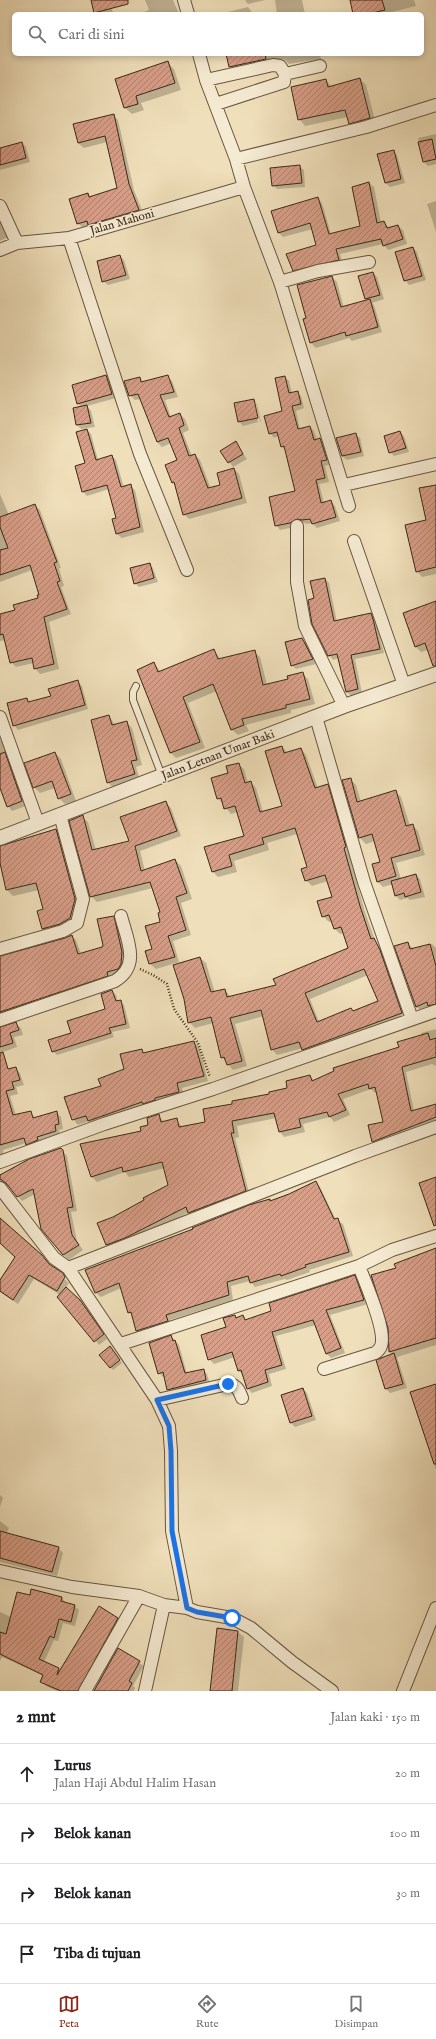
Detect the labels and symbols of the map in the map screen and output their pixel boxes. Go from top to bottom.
street label: Jalan Mahoni [86,206,156,240]
street label: Jalan Letnan Umar Baki [157,726,277,785]
route end [219,1375,237,1393]
route start [223,1609,241,1627]

